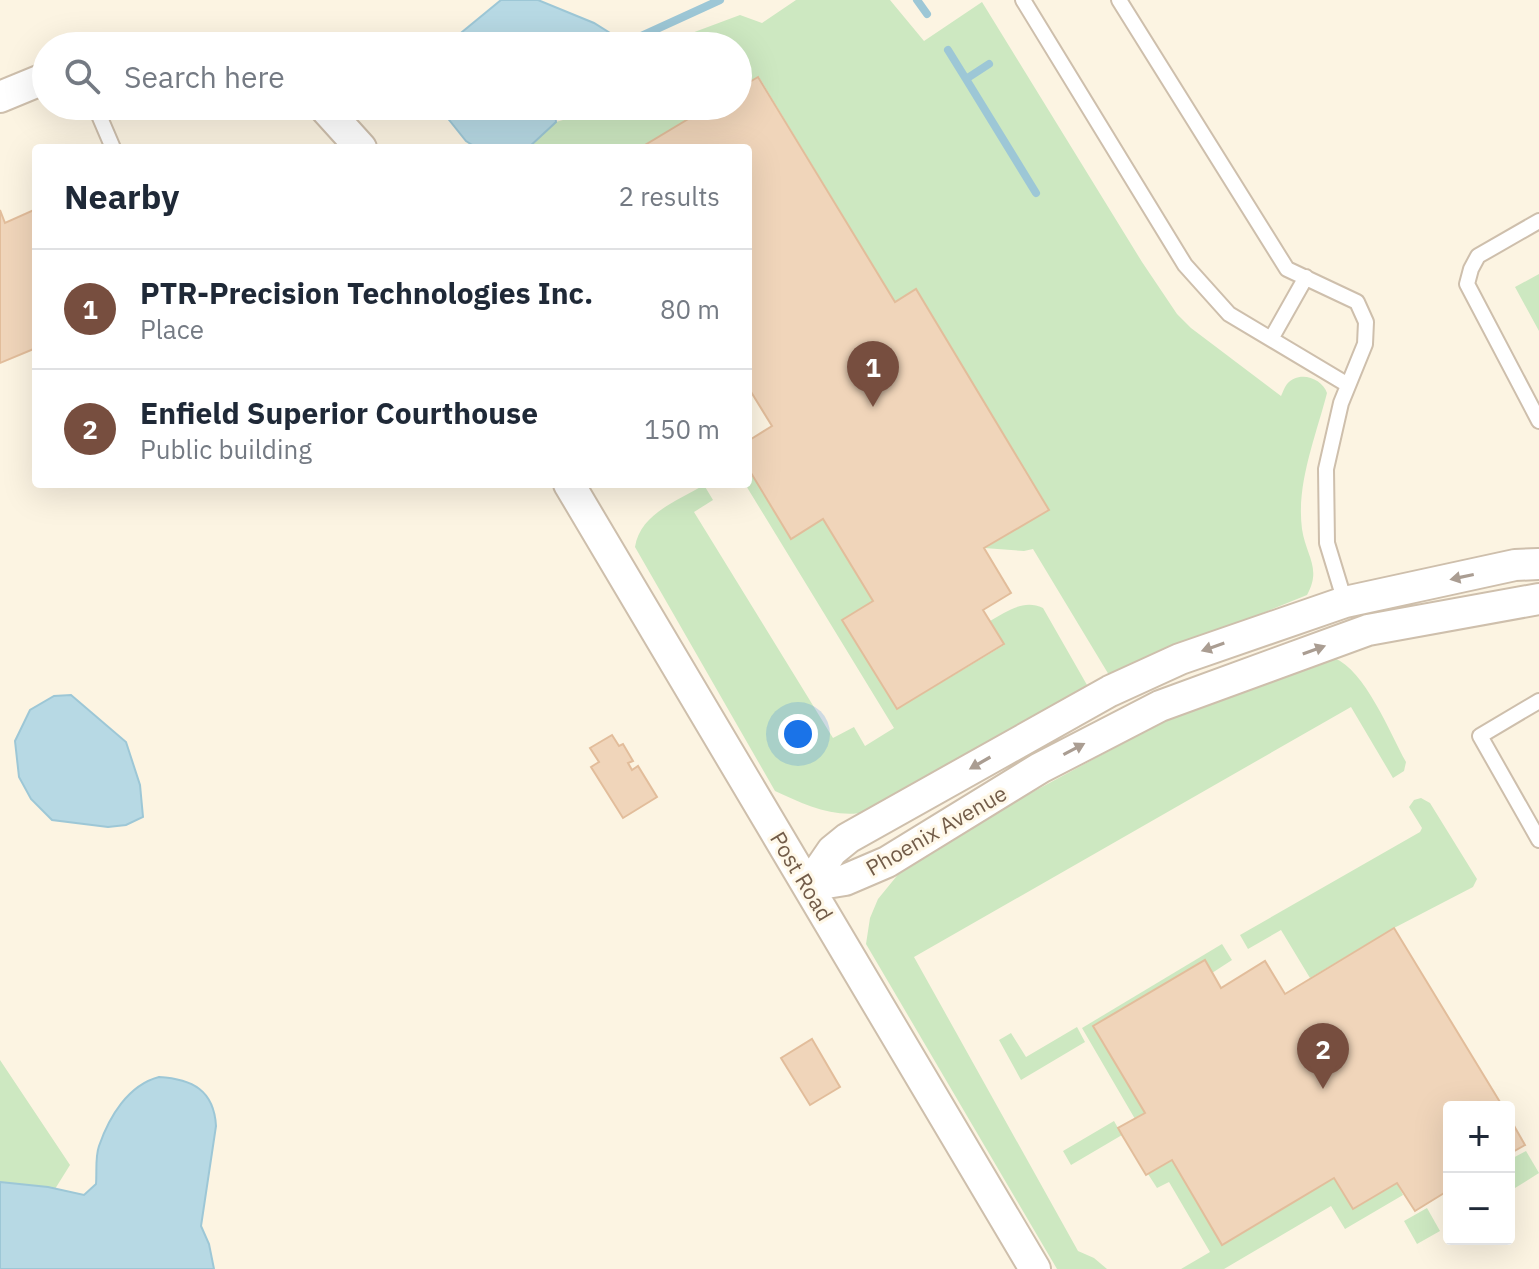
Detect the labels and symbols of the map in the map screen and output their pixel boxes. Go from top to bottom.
pin: 1 [847,341,899,407]
one-way arrow [1450,571,1475,584]
one-way arrow [1200,642,1224,654]
one-way arrow [1302,643,1326,655]
your location [778,714,818,754]
one-way arrow [1063,743,1085,757]
one-way arrow [969,756,991,770]
street label: Phoenix Avenue [860,778,1012,882]
street label: Post Road [764,826,840,926]
pin: 2 [1297,1023,1349,1089]

